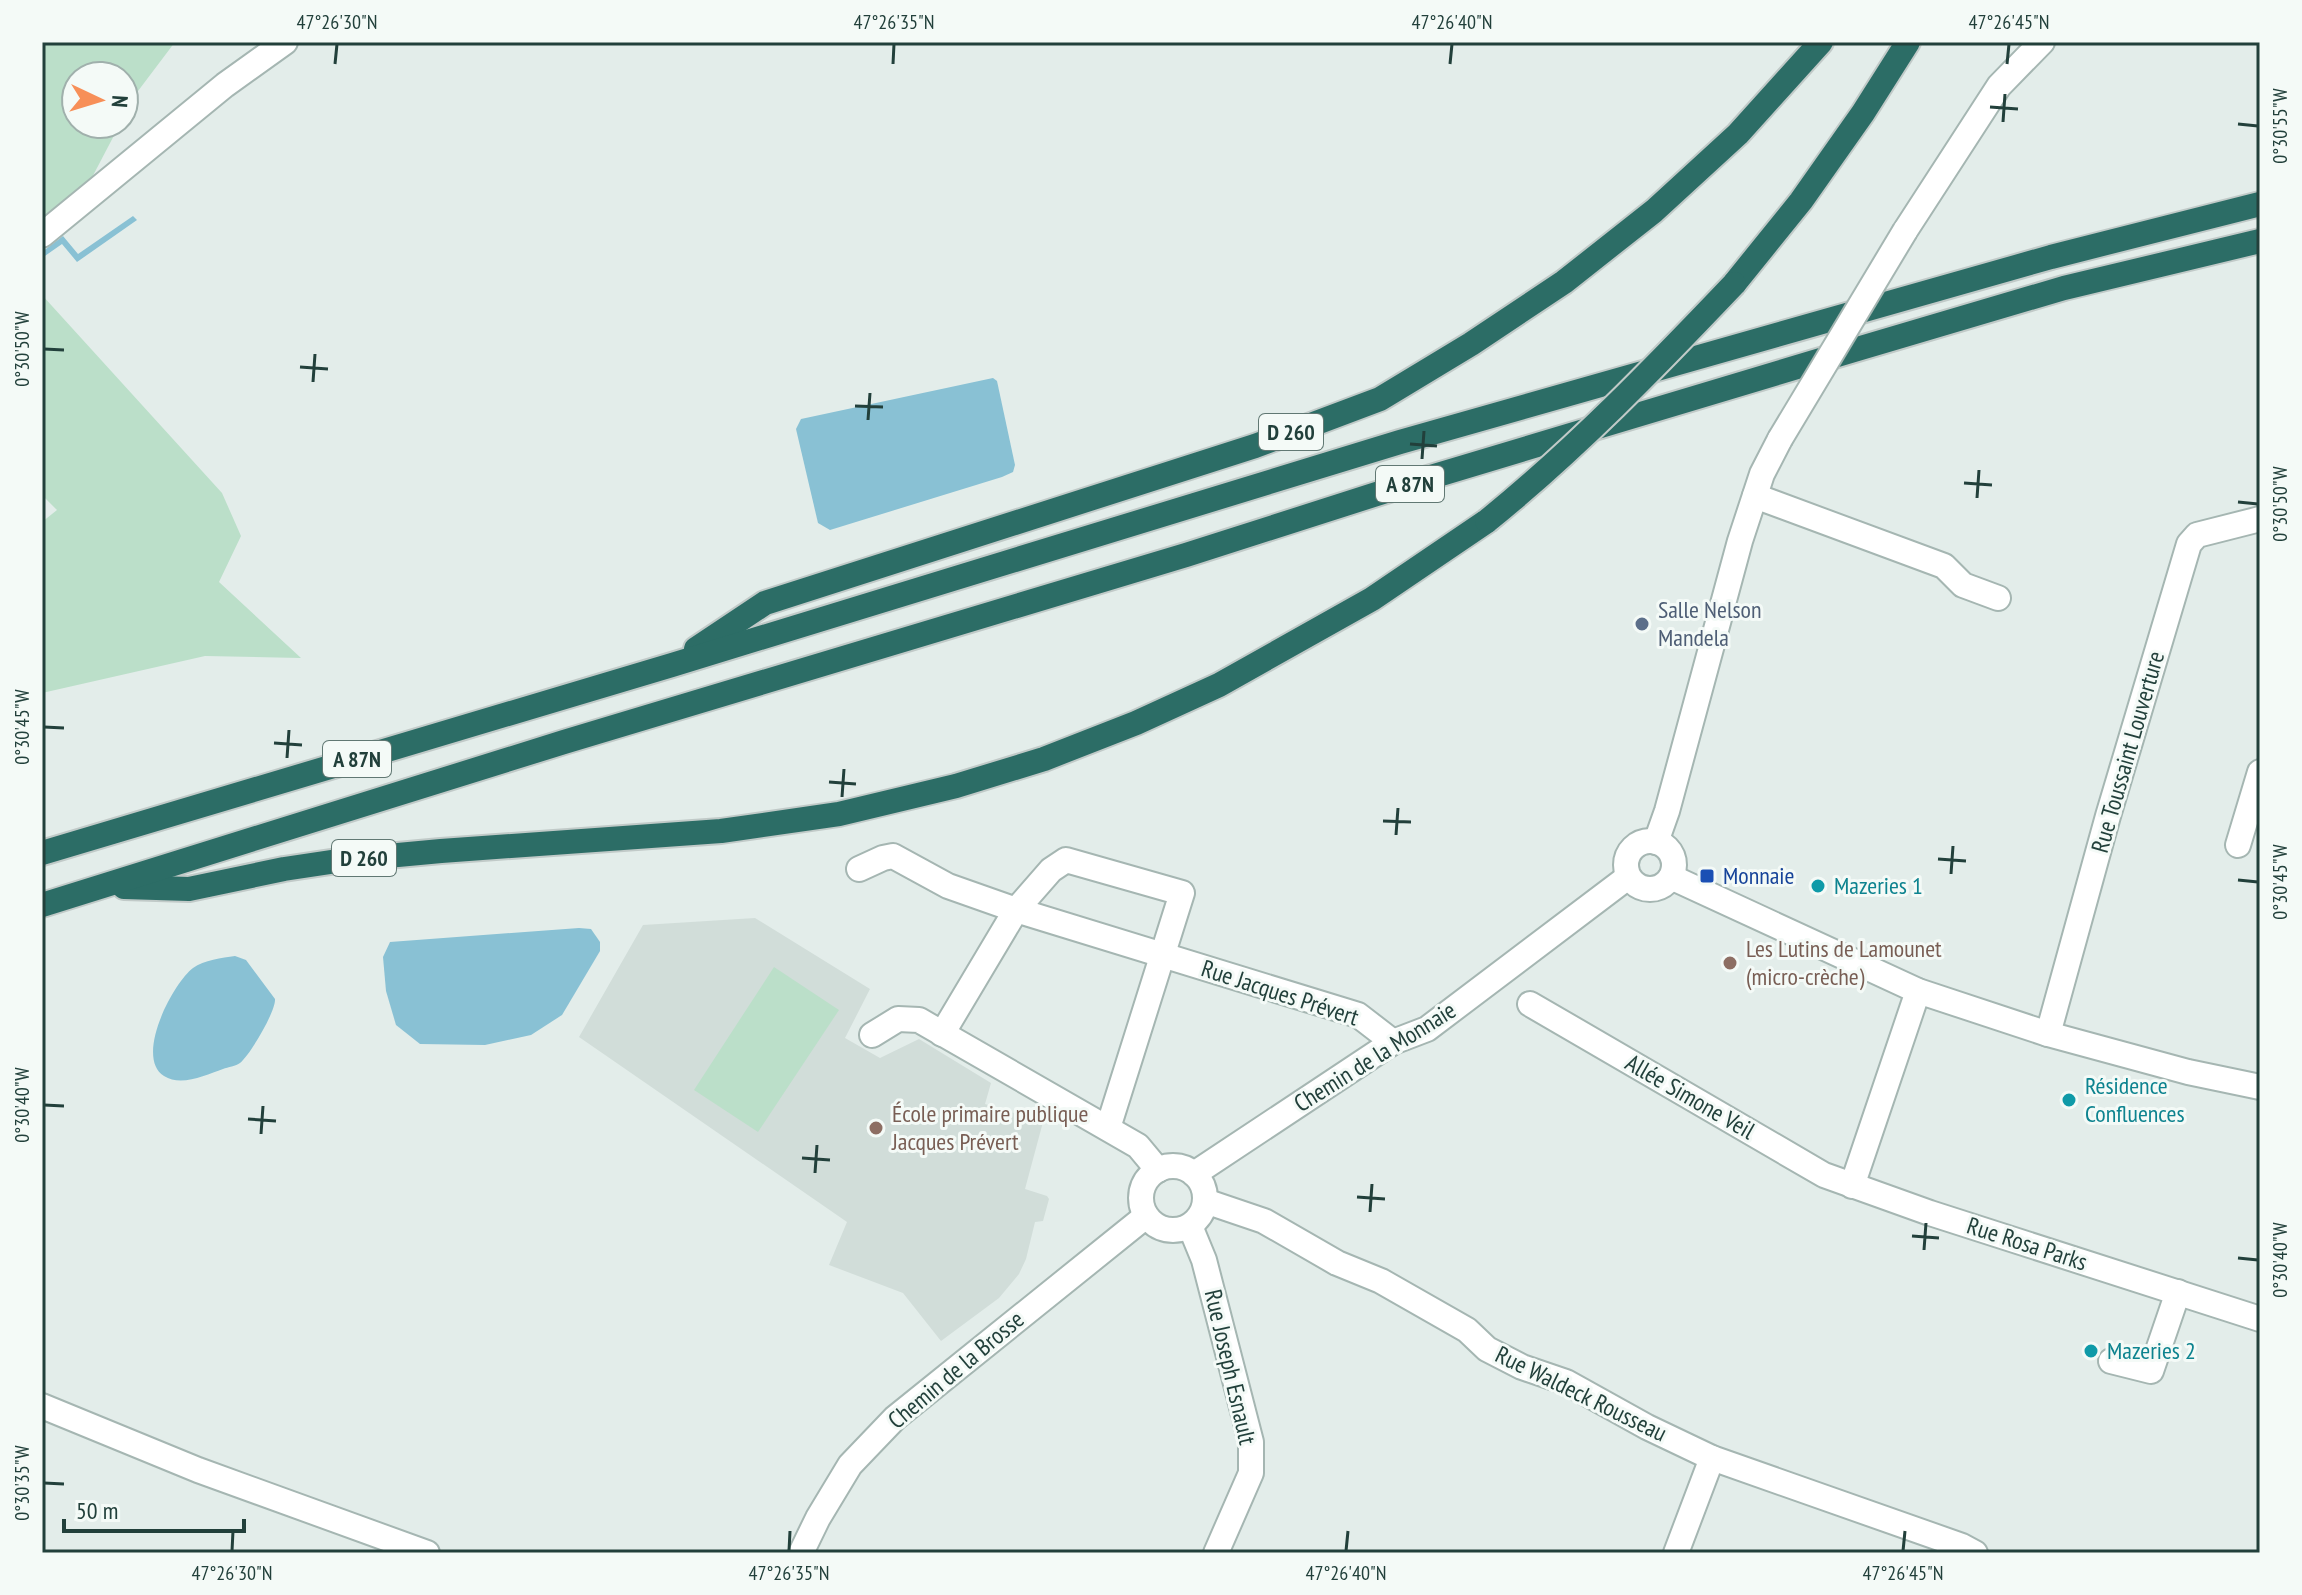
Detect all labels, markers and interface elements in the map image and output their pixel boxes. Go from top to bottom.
text: 47°26'30"N [297,9,377,35]
text: 47°26'35"N [854,9,934,35]
text: 47°26'40"N [1412,9,1492,35]
text: 47°26'45"N [1969,9,2049,35]
north arrow [60,60,140,140]
text: 0°30'55"W [2267,88,2293,164]
text: N [106,94,134,108]
text: 0°30'50"W [9,311,35,387]
road number: D 260 [1259,414,1323,450]
road number: A 87N [1376,466,1444,502]
text: 0°30'50"W [2267,466,2293,542]
place label: Salle Nelson Mandela [1658,594,1762,653]
marker: Salle Nelson Mandela [1633,615,1651,633]
street label: Rue Toussaint Louverture [2084,648,2171,856]
text: 0°30'45"W [9,689,35,765]
road number: A 87N [323,741,391,777]
road number: D 260 [332,840,396,876]
text: 0°30'45"W [2267,844,2293,920]
place label: Monnaie [1723,860,1794,891]
marker: Monnaie [1698,867,1716,885]
place label: Mazeries 1 [1834,870,1923,901]
marker: Mazeries 1 [1809,877,1827,895]
place label: Les Lutins de Lamounet (micro-crèche) [1746,933,1942,992]
street label: Rue Jacques Prévert [1198,953,1363,1033]
marker: Les Lutins de Lamounet (micro-crèche) [1721,954,1739,972]
street label: Chemin de la Monnaie [1288,994,1461,1119]
street label: Allée Simone Veil [1620,1047,1761,1146]
text: 0°30'40"W [9,1067,35,1143]
place label: Résidence Confluences [2085,1070,2185,1129]
marker: Résidence Confluences [2060,1091,2078,1109]
place label: École primaire publique Jacques Prévert [891,1098,1088,1157]
marker: École primaire publique Jacques Prévert [867,1119,885,1137]
street label: Rue Rosa Parks [1963,1210,2091,1277]
text: 0°30'40"W [2267,1222,2293,1298]
street label: Rue Joseph Esnault [1198,1286,1263,1448]
street label: Chemin de la Brosse [881,1304,1030,1435]
place label: Mazeries 2 [2107,1335,2196,1366]
street label: Rue Waldeck Rousseau [1490,1339,1672,1448]
marker: Mazeries 2 [2082,1342,2100,1360]
text: 0°30'35"W [9,1445,35,1521]
scale bar [64,1483,244,1533]
text: 50 m [76,1495,118,1526]
text: 47°26'30"N [192,1560,272,1586]
text: 47°26'35"N [749,1560,829,1586]
text: 47°26'40"N [1306,1560,1386,1586]
text: 47°26'45"N [1863,1560,1943,1586]

